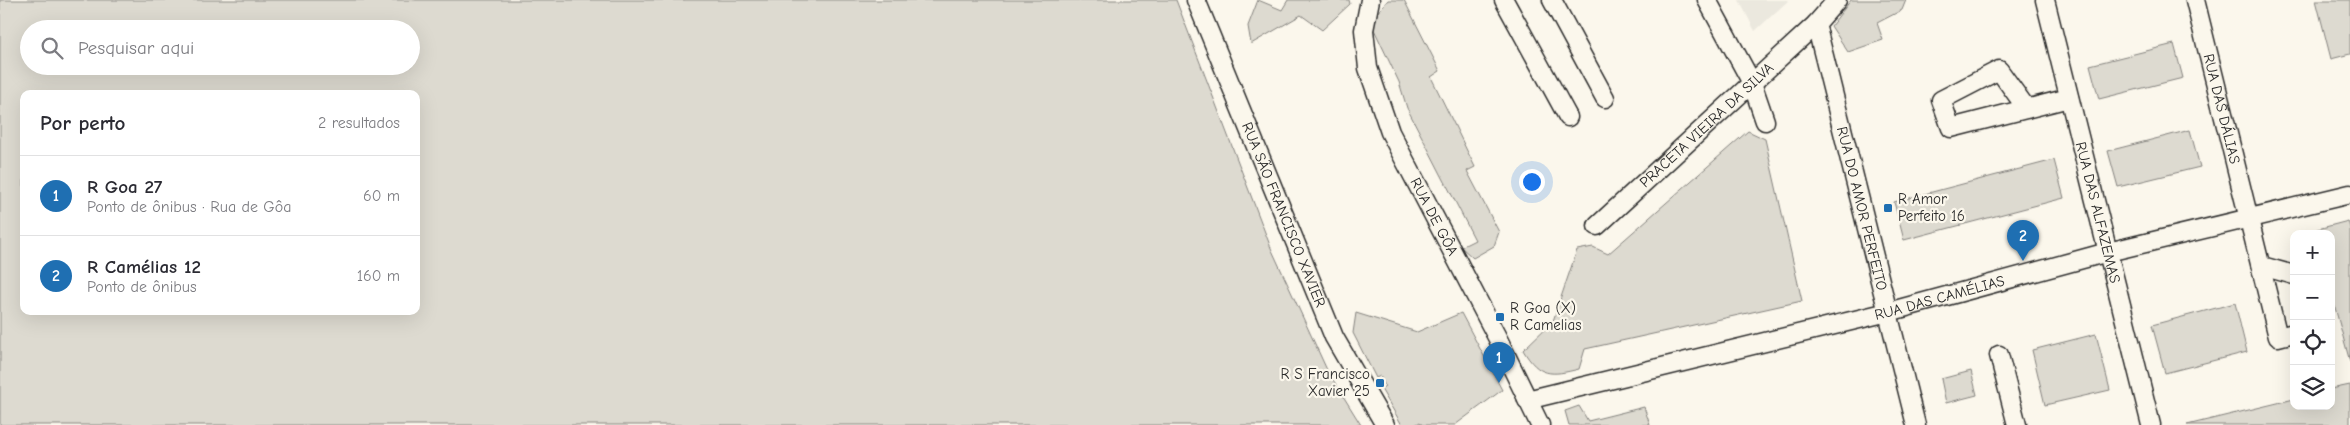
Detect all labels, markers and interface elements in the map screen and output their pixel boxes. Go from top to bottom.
search box [20,20,420,75]
icon: search [38,34,66,62]
text: Pesquisar aqui [78,37,194,59]
street label: RUA DAS DÁLIAS [2200,52,2244,166]
street label: PRACETA VIEIRA DA SILVA [1636,59,1777,191]
text: Por perto [40,111,125,135]
text: 2 resultados [318,114,400,132]
street label: RUA SÃO FRANCISCO XAVIER [1238,120,1330,310]
street label: RUA DO AMOR PERFEITO [1833,125,1891,292]
street label: RUA DAS ALFAZEMAS [2072,140,2124,285]
your location [1519,169,1545,195]
street label: RUA DE GÔA [1406,175,1462,259]
text: R Goa 27 [87,176,162,198]
text: 1 [53,187,59,205]
text: 60 m [363,187,400,205]
place label: R Amor Perfeito 16 [1898,190,1965,225]
text: Ponto de ônibus · Rua de Gôa [87,198,292,216]
marker: R Amor Perfeito 16 [1882,202,1894,214]
pin: 2 [2007,220,2039,261]
map controls [2290,230,2335,410]
button: + [2290,230,2335,275]
text: R Camélias 12 [87,256,201,278]
text: 2 [52,267,60,285]
text: 160 m [357,267,400,285]
street label: RUA DAS CAMÉLIAS [1873,272,2007,324]
button: − [2290,275,2335,320]
text: Ponto de ônibus [87,278,197,296]
place label: R Goa (X) R Camelias [1510,299,1582,334]
marker: R Goa (X) R Camelias [1494,311,1506,323]
button: locate [2290,320,2335,365]
pin: 1 [1483,342,1515,383]
place label: R S Francisco Xavier 25 [1280,365,1370,400]
button: layers [2290,365,2335,410]
marker: R S Francisco Xavier 25 [1374,377,1386,389]

